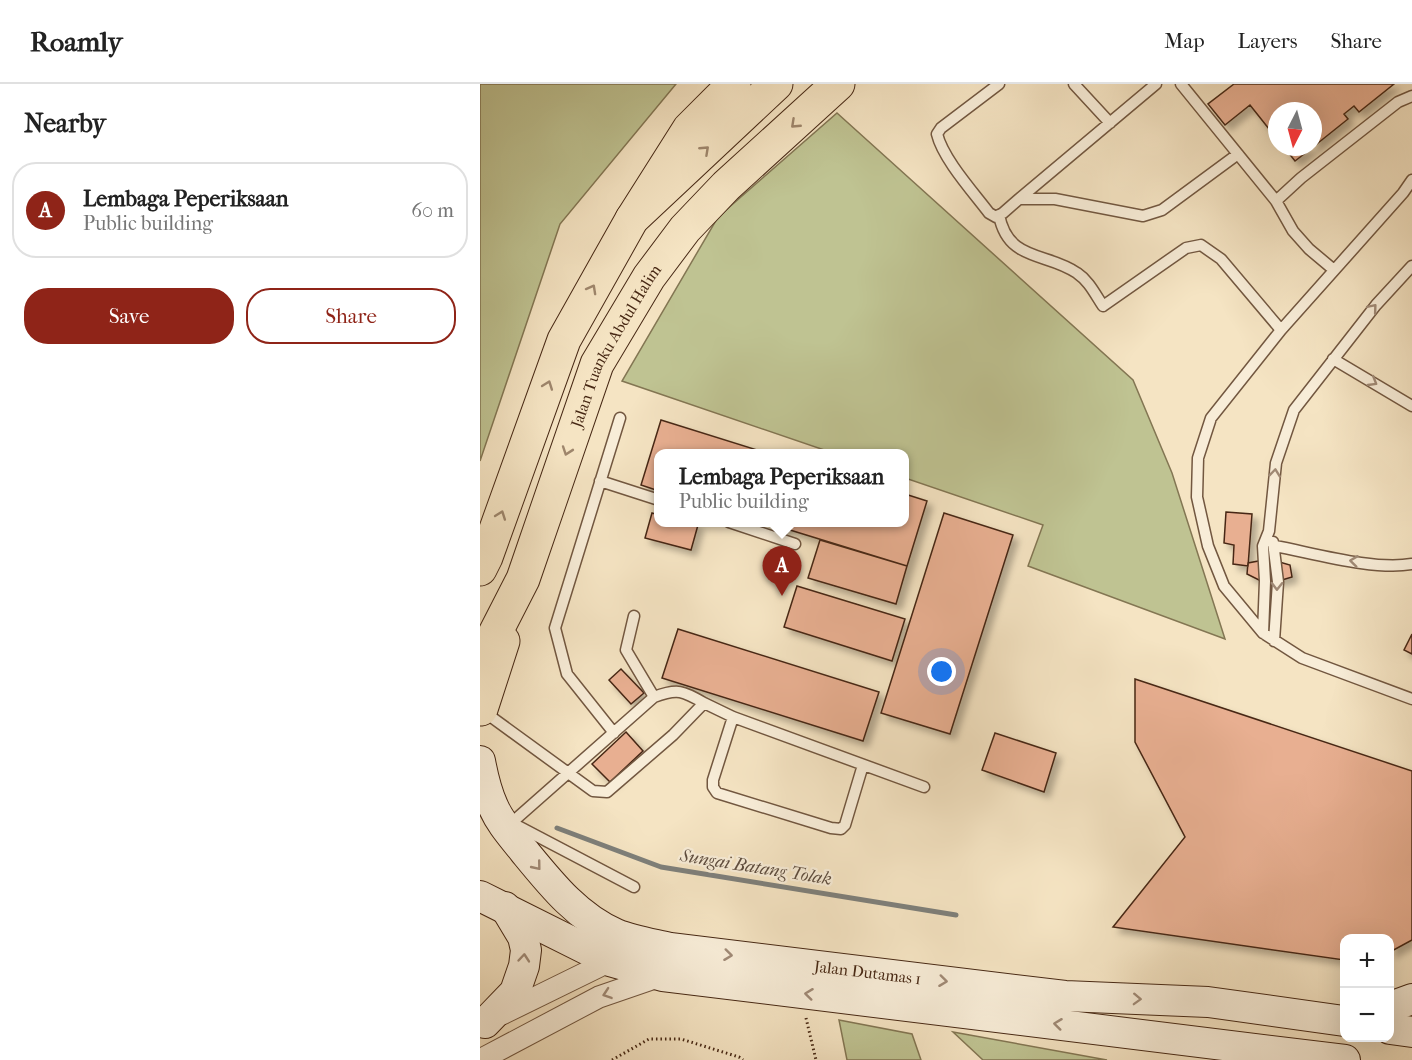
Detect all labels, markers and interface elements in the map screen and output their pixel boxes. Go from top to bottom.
text: Roamly [30,25,122,58]
text: Map [1164,29,1205,53]
text: Layers [1238,29,1297,53]
text: Share [1330,29,1382,53]
north arrow [1268,102,1322,156]
text: Nearby [24,108,106,139]
one-way arrow [791,116,802,127]
one-way arrow [699,146,709,157]
text: Lembaga Peperiksaan [83,186,289,212]
text: A [39,199,52,222]
text: 60 m [411,199,454,222]
text: Public building [83,212,213,235]
street label: Jalan Tuanku Abdul Halim [566,260,666,432]
one-way arrow [585,285,596,295]
button: Save [24,288,234,344]
button: Share [246,288,456,344]
one-way arrow [1366,304,1377,315]
one-way arrow [1367,375,1377,387]
one-way arrow [541,380,554,391]
one-way arrow [562,445,575,456]
popup [654,449,909,527]
text: Lembaga Peperiksaan [679,464,884,490]
one-way arrow [1268,468,1281,478]
text: Public building [679,490,809,513]
one-way arrow [494,510,507,520]
pin: A [762,546,802,596]
one-way arrow [1349,555,1359,568]
one-way arrow [1271,581,1283,590]
your location [927,657,956,686]
water label: Sungai Batang Tolak [678,845,833,890]
one-way arrow [529,860,540,871]
map controls [1340,934,1394,1042]
button: + [1340,934,1394,988]
one-way arrow [724,948,733,961]
one-way arrow [517,953,530,962]
street label: Jalan Dutamas 1 [811,956,922,988]
one-way arrow [938,974,947,987]
one-way arrow [602,987,613,1000]
one-way arrow [805,988,814,1000]
button: − [1340,988,1394,1042]
one-way arrow [1132,993,1141,1005]
one-way arrow [1054,1019,1063,1031]

